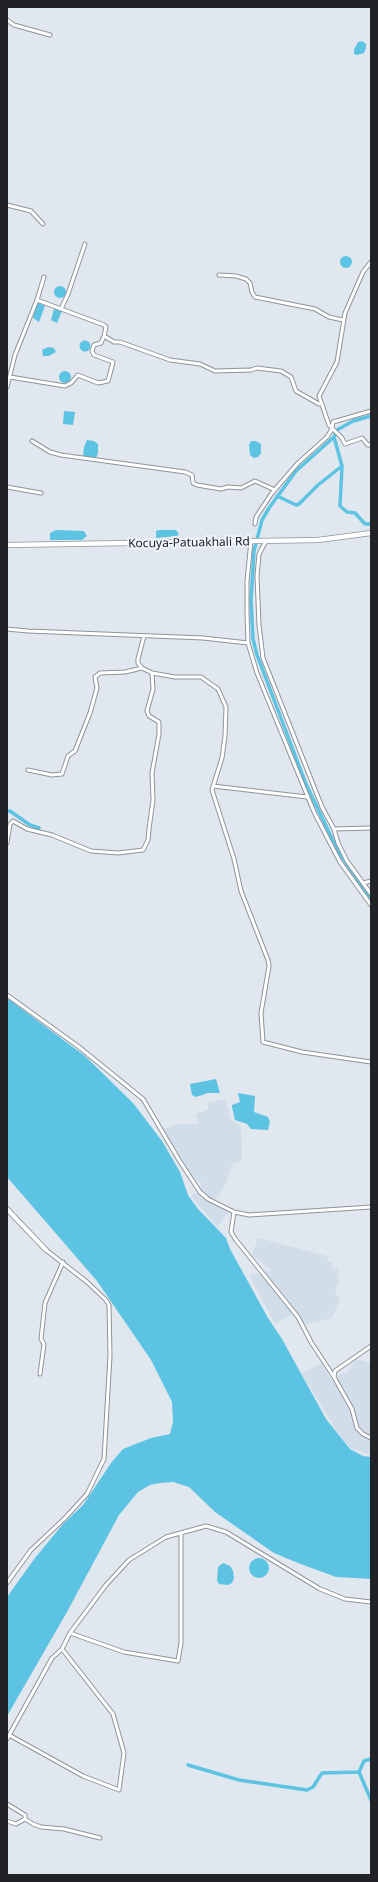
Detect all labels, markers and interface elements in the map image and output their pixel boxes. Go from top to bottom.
street label: Kocuya-Patuakhali Rd [128,535,250,551]

